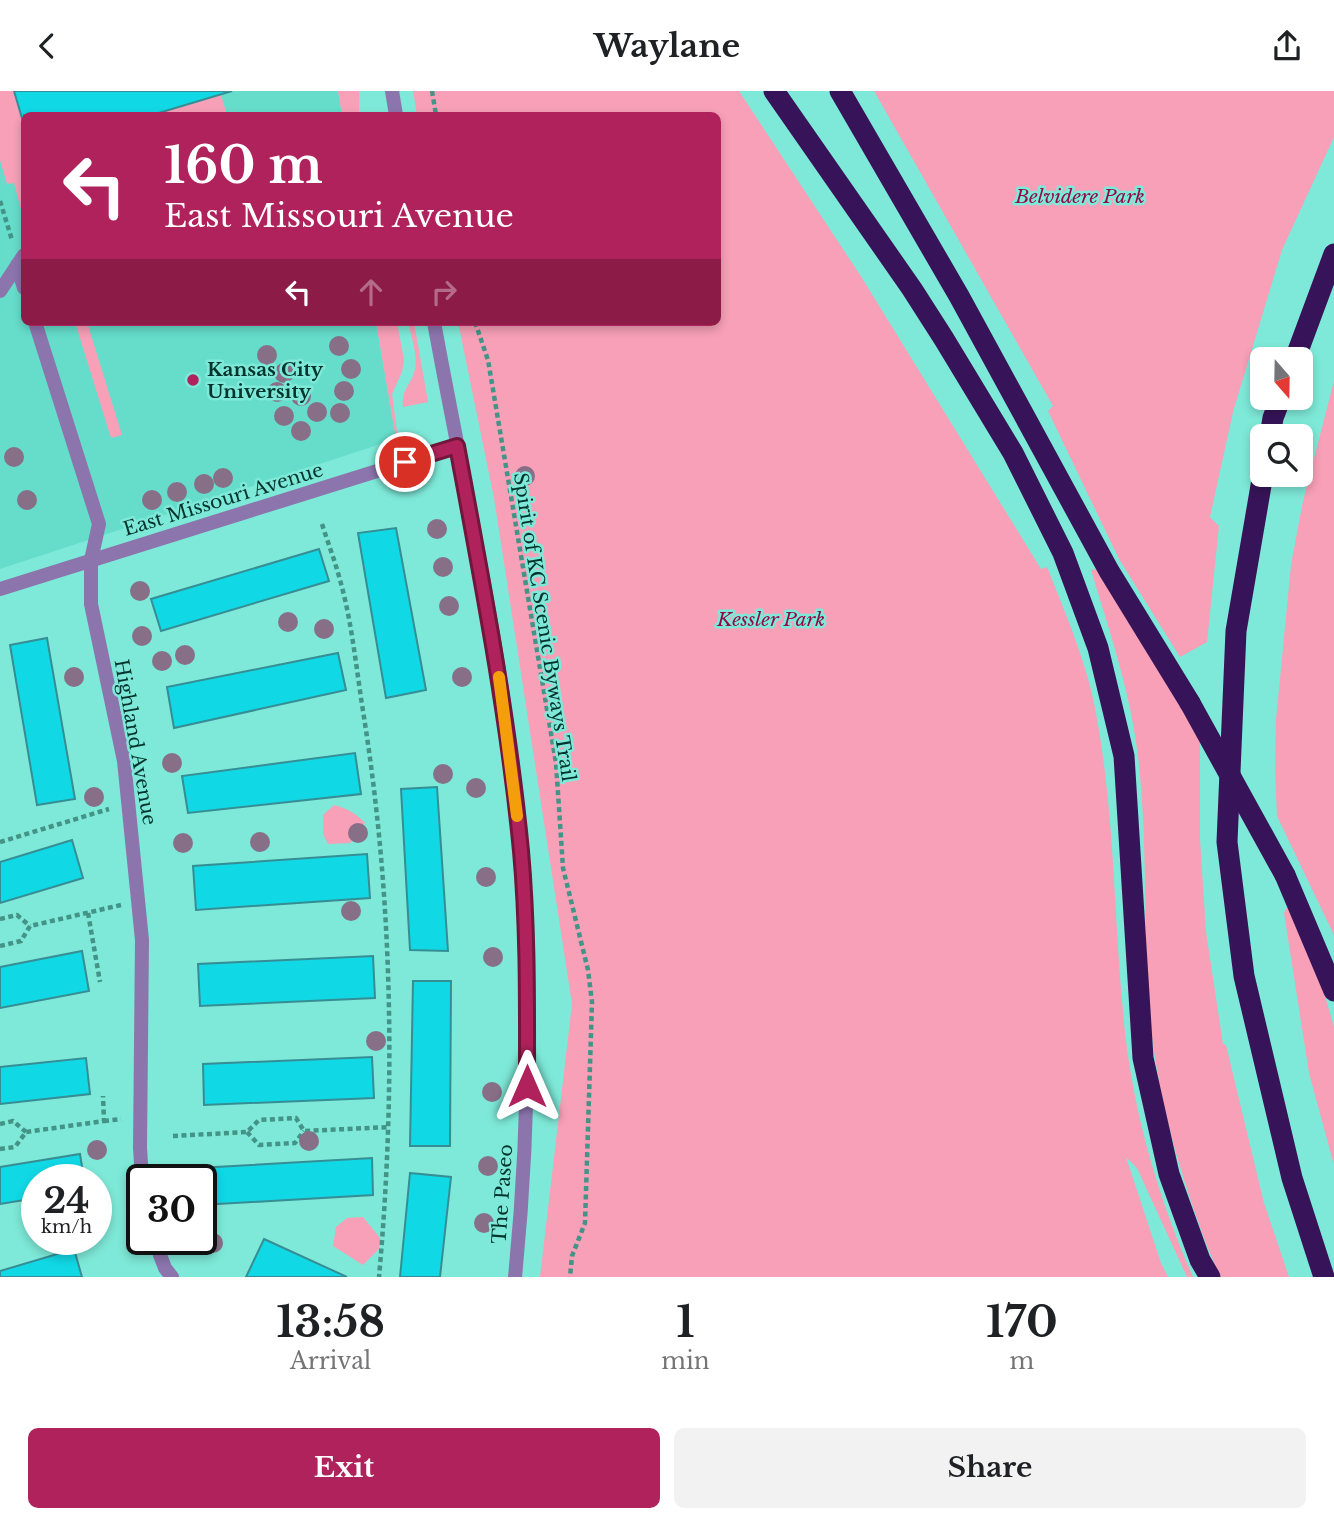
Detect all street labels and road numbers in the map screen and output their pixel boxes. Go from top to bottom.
street label: East Missouri Avenue [120,458,326,541]
street label: Spirit of KC Scenic Byways Trail [509,471,580,783]
street label: Highland Avenue [110,657,161,827]
street label: The Paseo [488,1143,517,1245]

